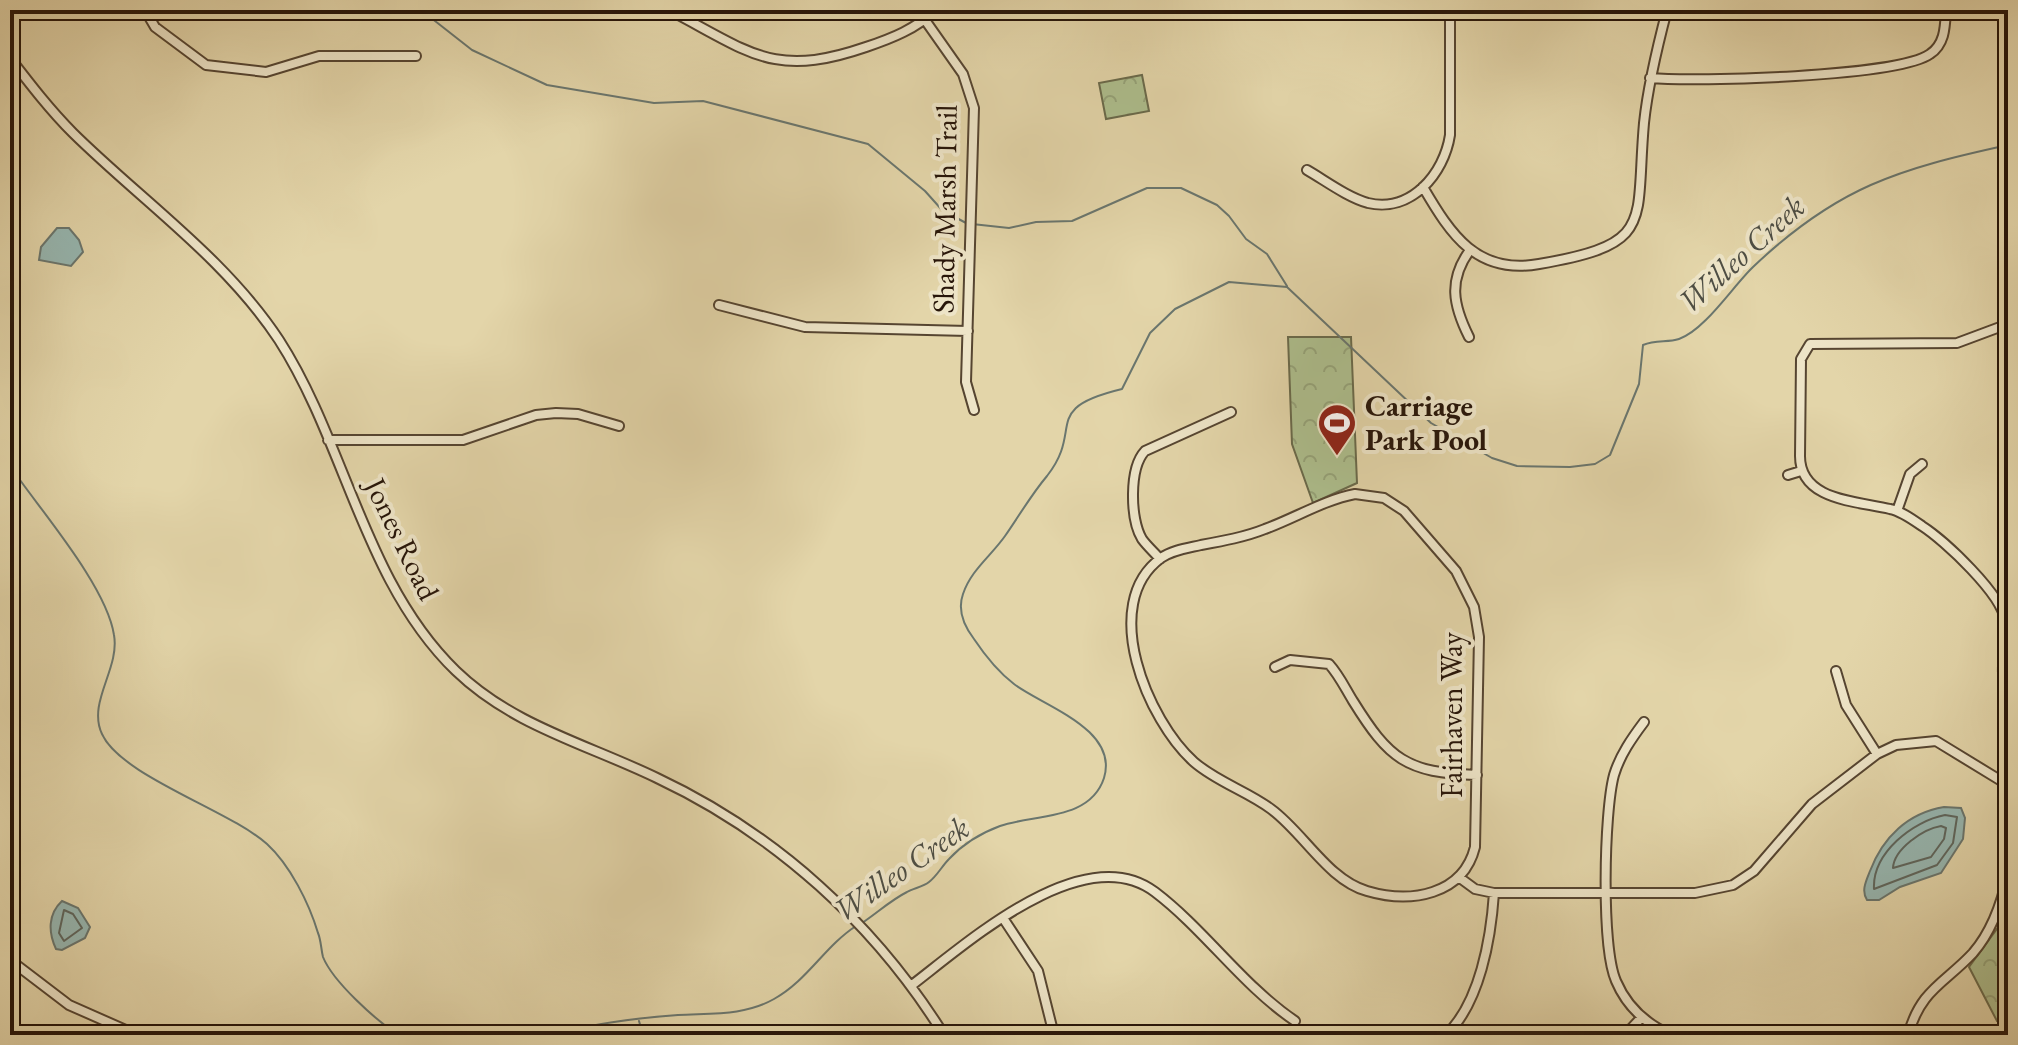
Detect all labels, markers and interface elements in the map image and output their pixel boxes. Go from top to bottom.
street label: Shady Marsh Trail [923,104,966,314]
water label: Willeo Creek [1669,186,1814,322]
place label: Carriage Park Pool [1365,386,1488,459]
sports icon: Carriage Park Pool [1316,402,1358,457]
street label: Jones Road [355,469,449,607]
street label: Fairhaven Way [1432,631,1471,798]
water label: Willeo Creek [825,806,978,931]

